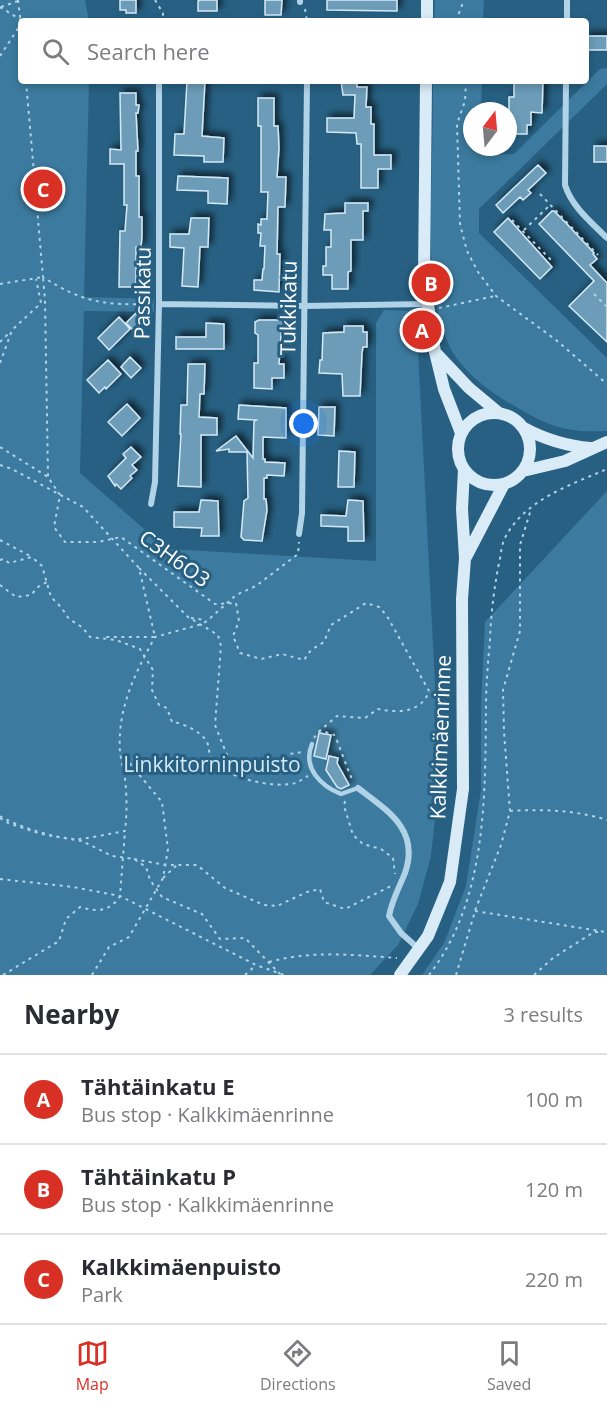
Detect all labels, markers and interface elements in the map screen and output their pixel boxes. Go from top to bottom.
search box [18,18,589,84]
icon: search [39,35,72,68]
text: Search here [87,36,210,66]
north arrow [463,102,517,156]
pin: C [24,166,63,212]
street label: Passikatu [127,246,157,340]
street label: Tukkikatu [273,260,303,356]
pin: B [412,260,450,306]
pin: A [402,308,442,352]
your location [289,409,318,438]
street label: C3H6O3 [134,523,216,593]
street label: Kalkkimäenrinne [423,654,457,820]
park label: Linkkitorninpuisto [123,750,301,778]
text: Nearby [24,996,119,1032]
text: 3 results [503,1001,583,1028]
text: Tähtäinkatu E [81,1071,234,1101]
text: A [37,1086,50,1113]
text: 100 m [525,1086,583,1113]
text: Bus stop · Kalkkimäenrinne [81,1101,334,1128]
text: Tähtäinkatu P [81,1161,236,1191]
text: B [37,1176,50,1203]
text: 120 m [525,1176,583,1203]
text: Bus stop · Kalkkimäenrinne [81,1191,334,1218]
text: Kalkkimäenpuisto [81,1251,281,1281]
text: C [37,1266,50,1293]
text: 220 m [525,1266,583,1293]
text: Park [81,1281,123,1308]
tab: Map [76,1337,109,1395]
tab: Directions [260,1337,336,1395]
tab: Saved [487,1337,531,1395]

